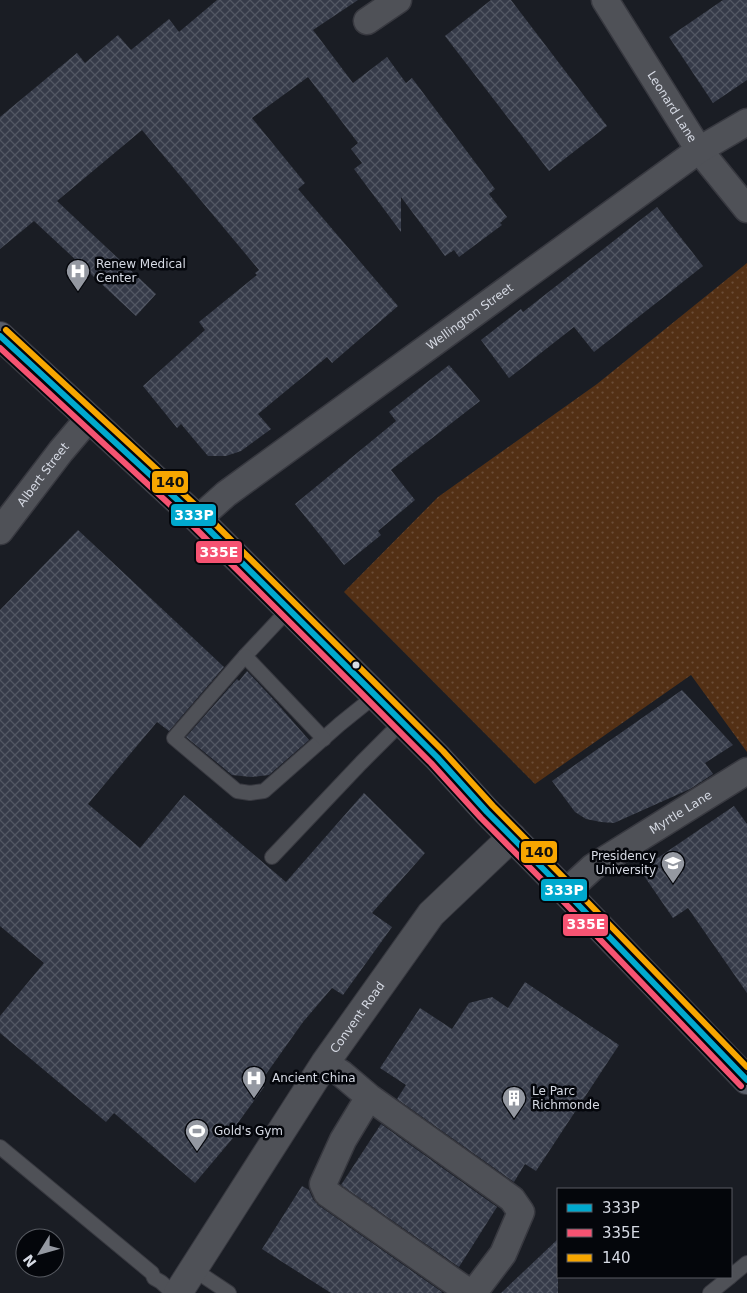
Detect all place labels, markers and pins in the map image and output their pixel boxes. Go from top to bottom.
place label: Renew Medical Center [96,257,186,285]
hospital icon: Renew Medical Center [65,258,91,292]
unlabelled marker [351,660,361,670]
place label: Presidency University [591,849,656,877]
school or university icon: Presidency University [660,850,686,884]
hospital icon: Ancient China [241,1065,267,1099]
place label: Ancient China [272,1071,356,1085]
place label: Le Parc Richmonde [532,1084,600,1112]
building icon: Le Parc Richmonde [501,1085,527,1119]
sports icon: Gold's Gym [184,1118,210,1152]
place label: Gold's Gym [214,1124,283,1138]

